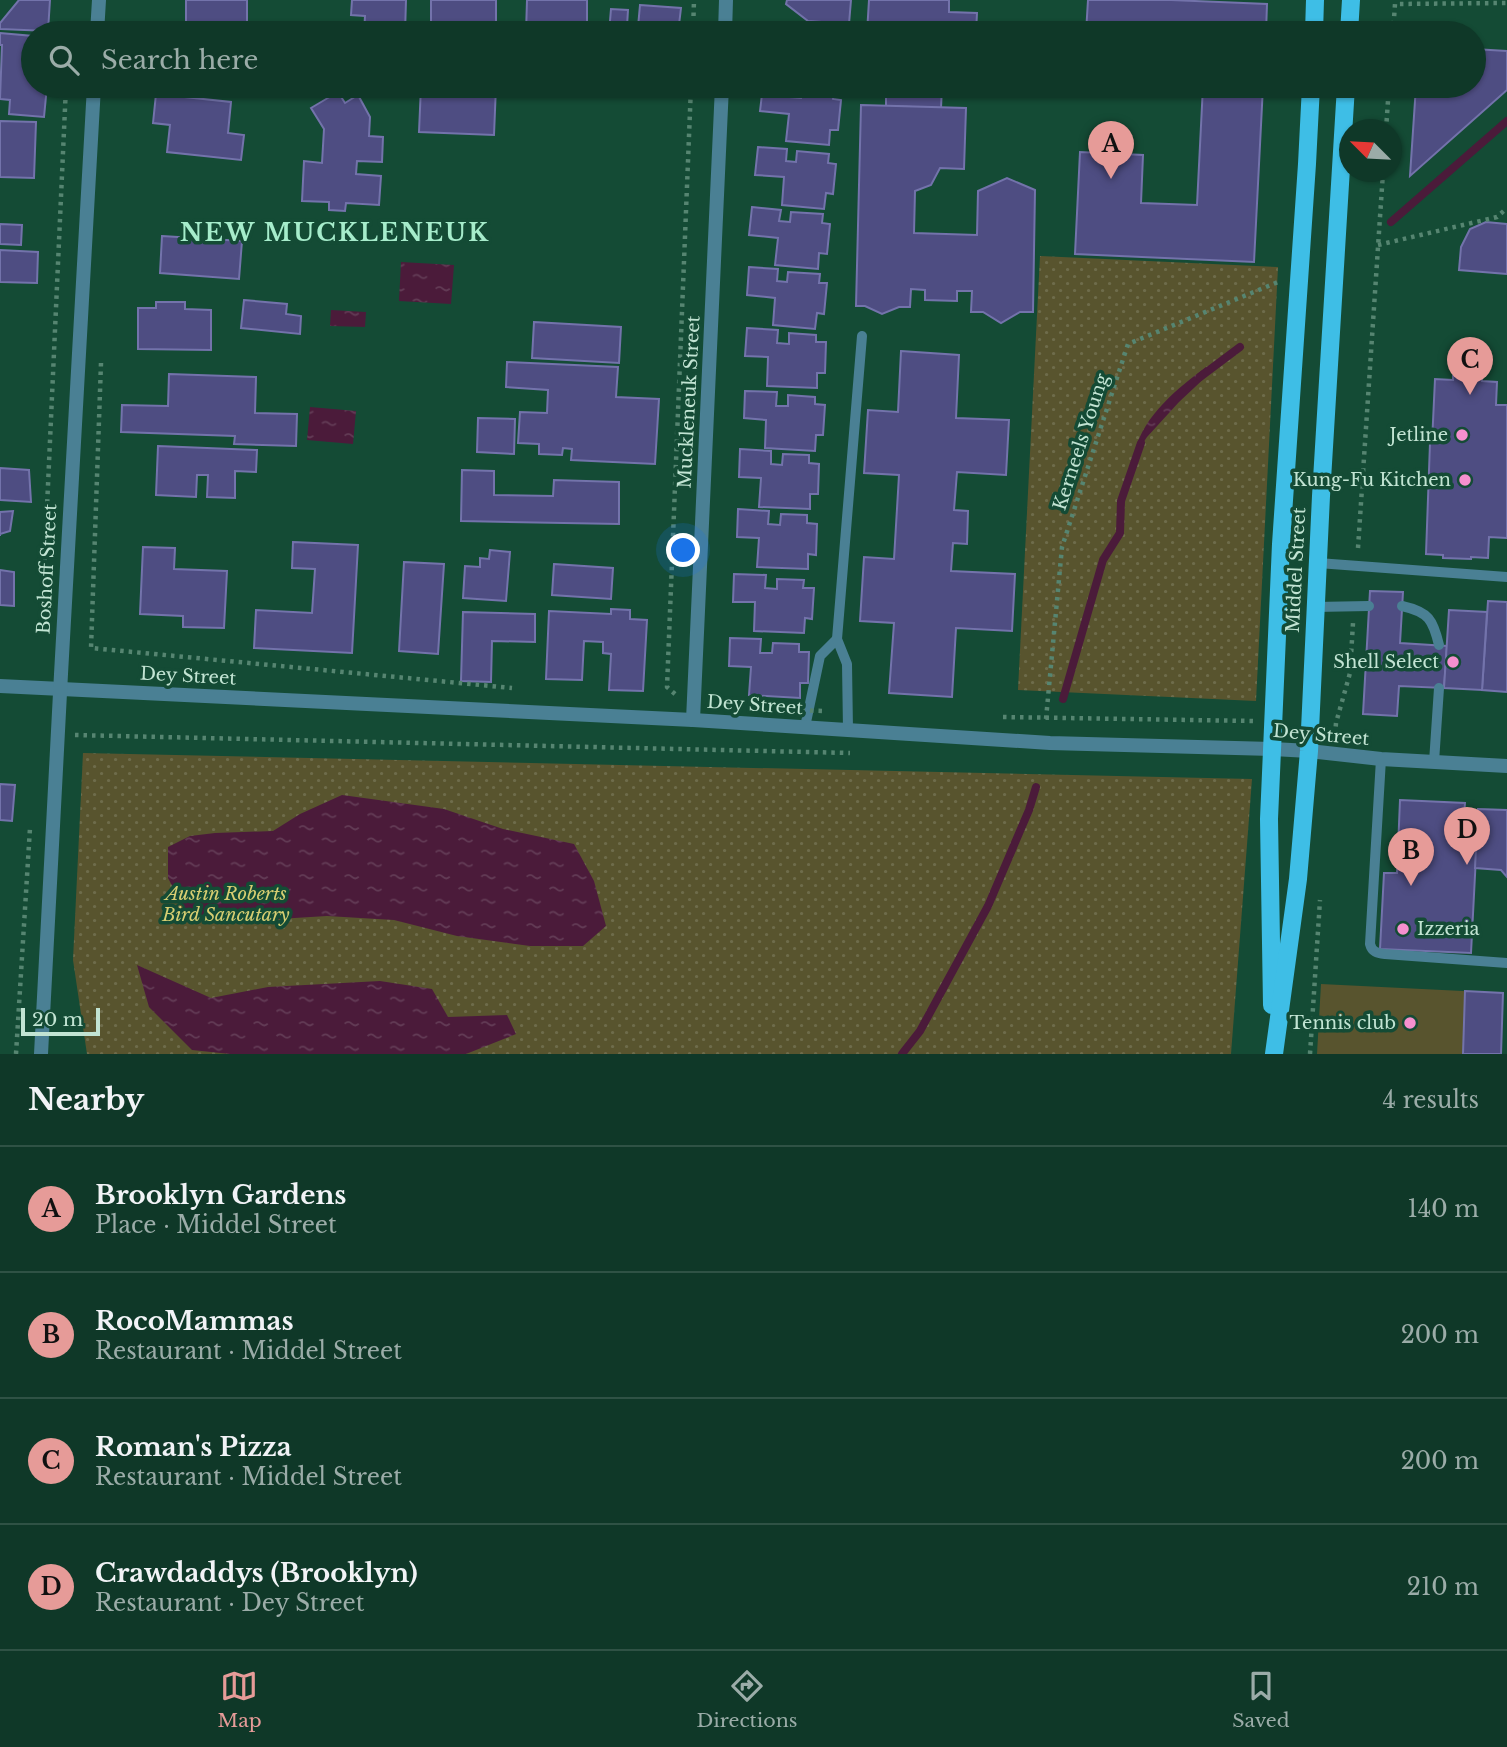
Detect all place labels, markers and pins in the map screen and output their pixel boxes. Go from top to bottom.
pin: A [1088,121,1134,179]
pin: C [1447,337,1493,395]
place label: Jetline [1388,424,1448,446]
marker: Jetline [1454,427,1470,443]
place label: Kung-Fu Kitchen [1293,469,1451,491]
marker: Kung-Fu Kitchen [1457,472,1473,488]
place label: Shell Select [1333,651,1439,673]
marker: Shell Select [1445,654,1461,670]
pin: D [1444,807,1490,865]
pin: B [1388,828,1434,886]
place label: Izzeria [1417,918,1480,940]
marker: Izzeria [1395,921,1411,937]
place label: Tennis club [1290,1012,1396,1034]
marker: Tennis club [1402,1015,1418,1031]

